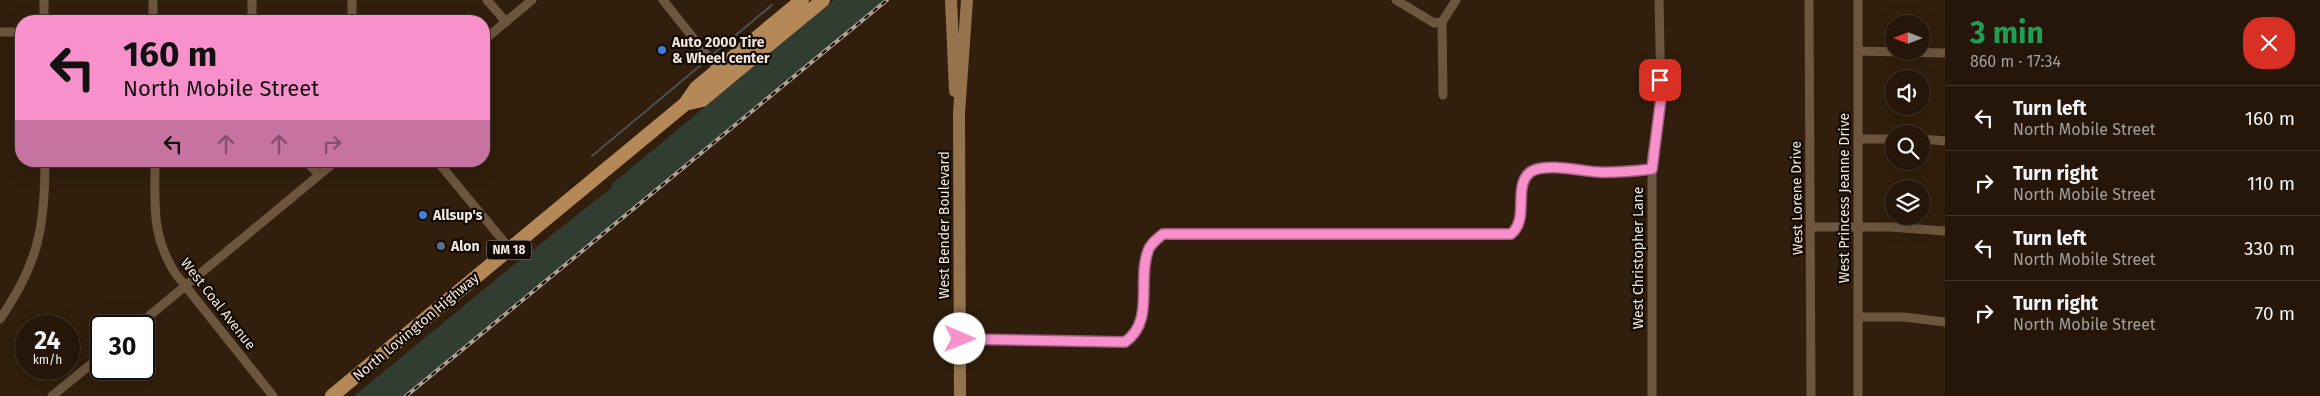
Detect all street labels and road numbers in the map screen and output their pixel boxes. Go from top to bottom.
street label: West Princess Jeanne Drive [1836,113,1853,283]
street label: West Lorene Drive [1788,141,1806,255]
street label: West Bender Boulevard [936,151,953,299]
street label: West Christopher Lane [1630,187,1647,329]
road number: NM 18 [486,240,532,260]
street label: West Coal Avenue [177,255,259,353]
street label: North Lovington Highway [350,269,483,385]

